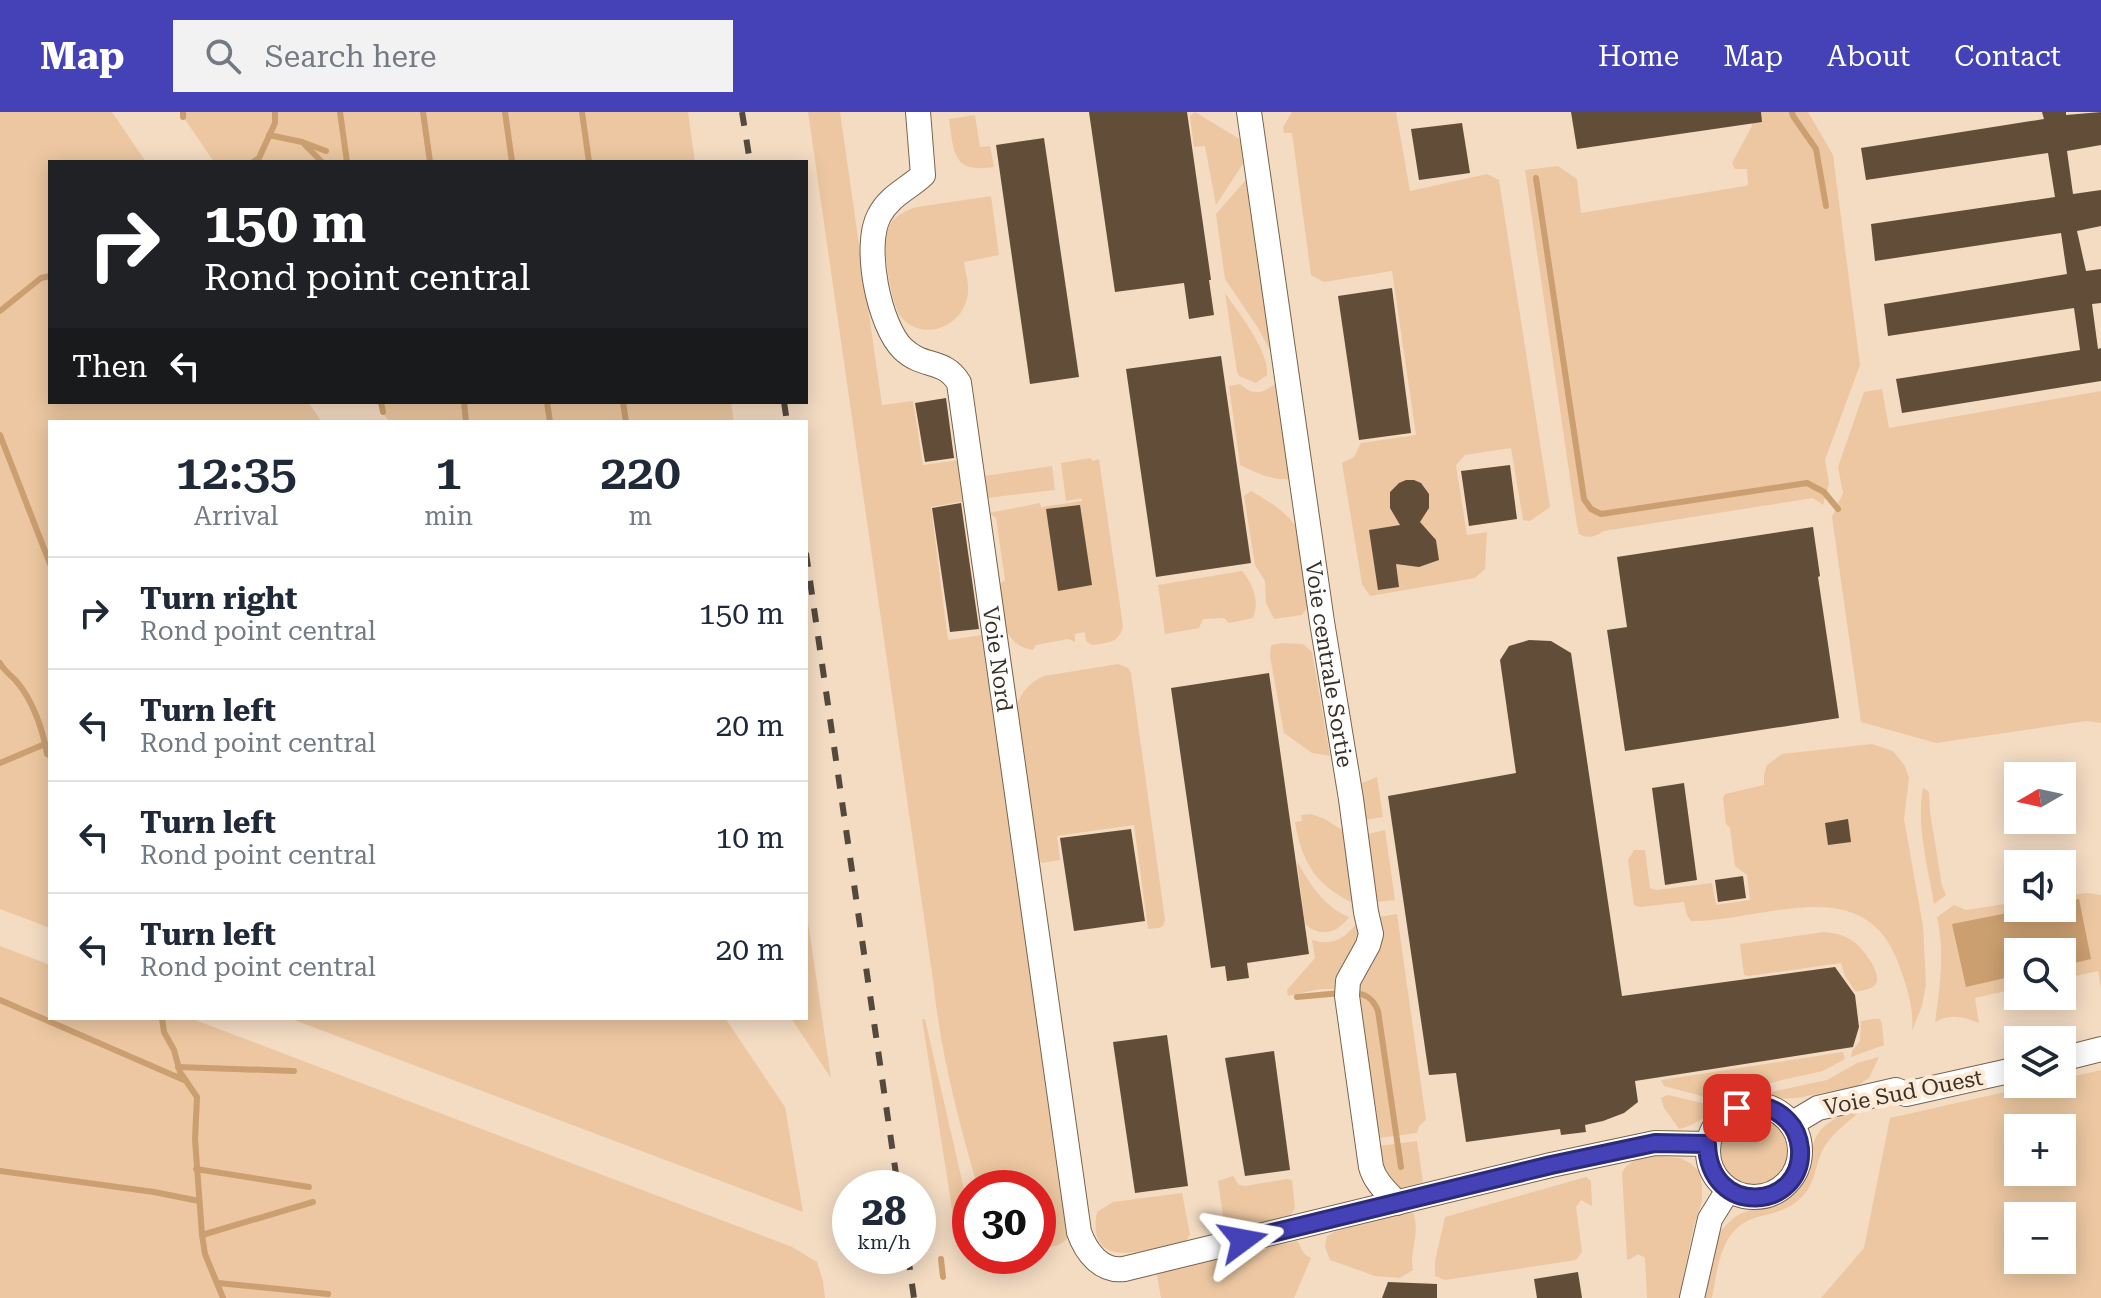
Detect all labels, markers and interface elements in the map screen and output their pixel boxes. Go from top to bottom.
search box [173,20,733,92]
text: Map [40,34,125,78]
icon: search [201,34,245,78]
text: Search here [265,39,437,74]
text: Home [1598,40,1679,73]
text: Map [1723,40,1783,73]
text: About [1827,40,1910,73]
text: Contact [1954,40,2061,73]
text: 150 m [204,190,366,256]
icon: right [72,192,176,296]
text: Rond point central [204,257,530,299]
icon: left [163,344,207,388]
text: Then [72,349,147,384]
text: 12:35 [175,445,297,501]
text: 1 [435,445,462,501]
text: 220 [600,445,681,501]
text: Arrival [194,501,278,531]
text: min [424,501,473,531]
text: m [629,501,652,531]
street label: Voie centrale Sortie [1300,559,1358,769]
text: Turn right [140,581,297,616]
icon: right [72,591,116,635]
text: 150 m [699,596,784,631]
street label: Voie Nord [978,605,1017,713]
text: Rond point central [140,616,376,646]
text: Turn left [140,693,276,728]
icon: left [72,703,116,747]
text: 20 m [715,708,784,743]
text: Rond point central [140,728,376,758]
north arrow [2004,762,2076,834]
map controls [2004,762,2076,1274]
text: Turn left [140,805,276,840]
icon: left [72,815,116,859]
text: 10 m [715,820,784,855]
text: Rond point central [140,840,376,870]
button: sound [2004,850,2076,922]
text: Turn left [140,917,276,952]
icon: left [72,927,116,971]
text: 20 m [715,932,784,967]
button: search [2004,938,2076,1010]
text: Rond point central [140,952,376,982]
button: layers [2004,1026,2076,1098]
street label: Voie Sud Ouest [1822,1065,1985,1120]
pin [1703,1074,1771,1142]
icon: arrive [1715,1086,1759,1130]
button: + [2004,1114,2076,1186]
speed limit sign: 30 [952,1170,1056,1274]
text: 28 [862,1188,906,1235]
position arrow [1201,1198,1285,1282]
button: − [2004,1202,2076,1274]
text: km/h [857,1230,911,1254]

